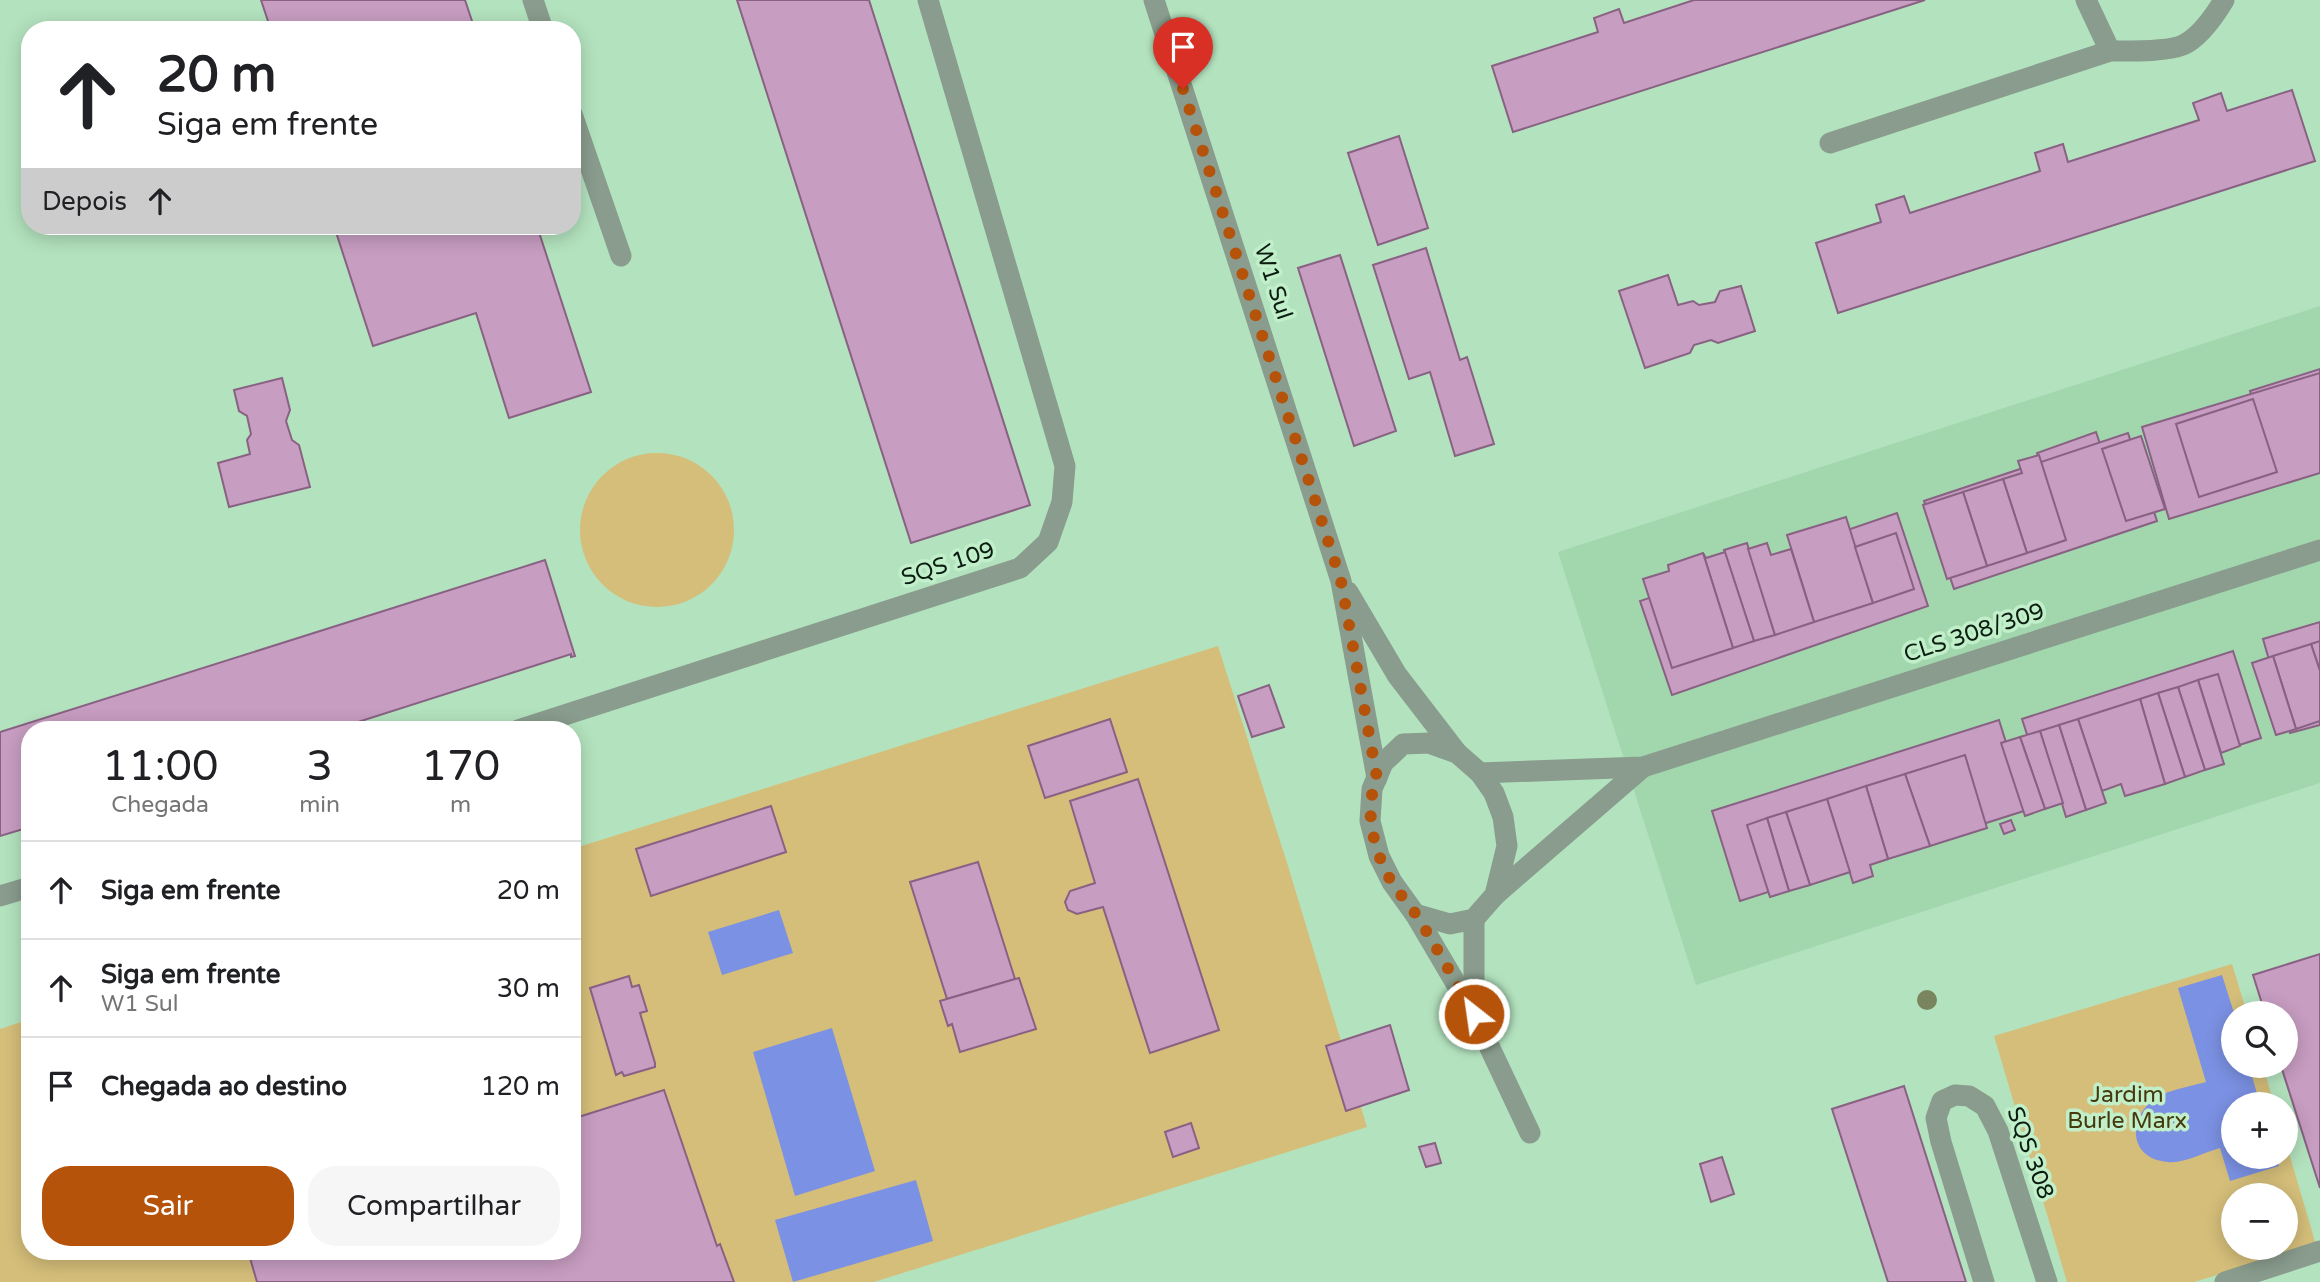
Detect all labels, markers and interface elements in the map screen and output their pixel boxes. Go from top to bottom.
pin [1153,17,1213,89]
icon: arrive [1164,28,1202,66]
text: 20 m [157,46,276,105]
icon: ahead [42,49,133,140]
text: Siga em frente [157,106,378,144]
icon: ahead [141,182,179,220]
text: Depois [42,186,127,217]
street label: W1 Sul [1248,241,1298,323]
street label: SQS 109 [898,536,998,592]
street label: CLS 308/309 [1900,597,2048,669]
text: 11:00 [102,741,218,792]
text: 3 [306,741,333,792]
text: 170 [421,741,500,792]
text: Chegada [111,791,209,819]
text: min [299,791,340,819]
text: m [450,791,471,819]
icon: ahead [42,871,80,909]
text: Siga em frente [101,875,281,906]
text: 20 m [497,875,560,906]
text: Siga em frente [101,959,281,990]
icon: ahead [42,969,80,1007]
text: 30 m [497,973,560,1004]
position arrow [1437,977,1511,1051]
text: W1 Sul [101,990,178,1018]
map controls [2221,1001,2298,1260]
button: search [2221,1001,2298,1078]
icon: arrive [42,1067,80,1105]
text: Chegada ao destino [101,1071,347,1102]
text: 120 m [480,1071,560,1102]
park label: Jardim Burle Marx [2067,1081,2187,1135]
button: + [2221,1092,2298,1169]
street label: SQS 308 [2000,1103,2060,1203]
button: Sair [42,1166,294,1246]
button: Compartilhar [308,1166,560,1246]
button: − [2221,1183,2298,1260]

